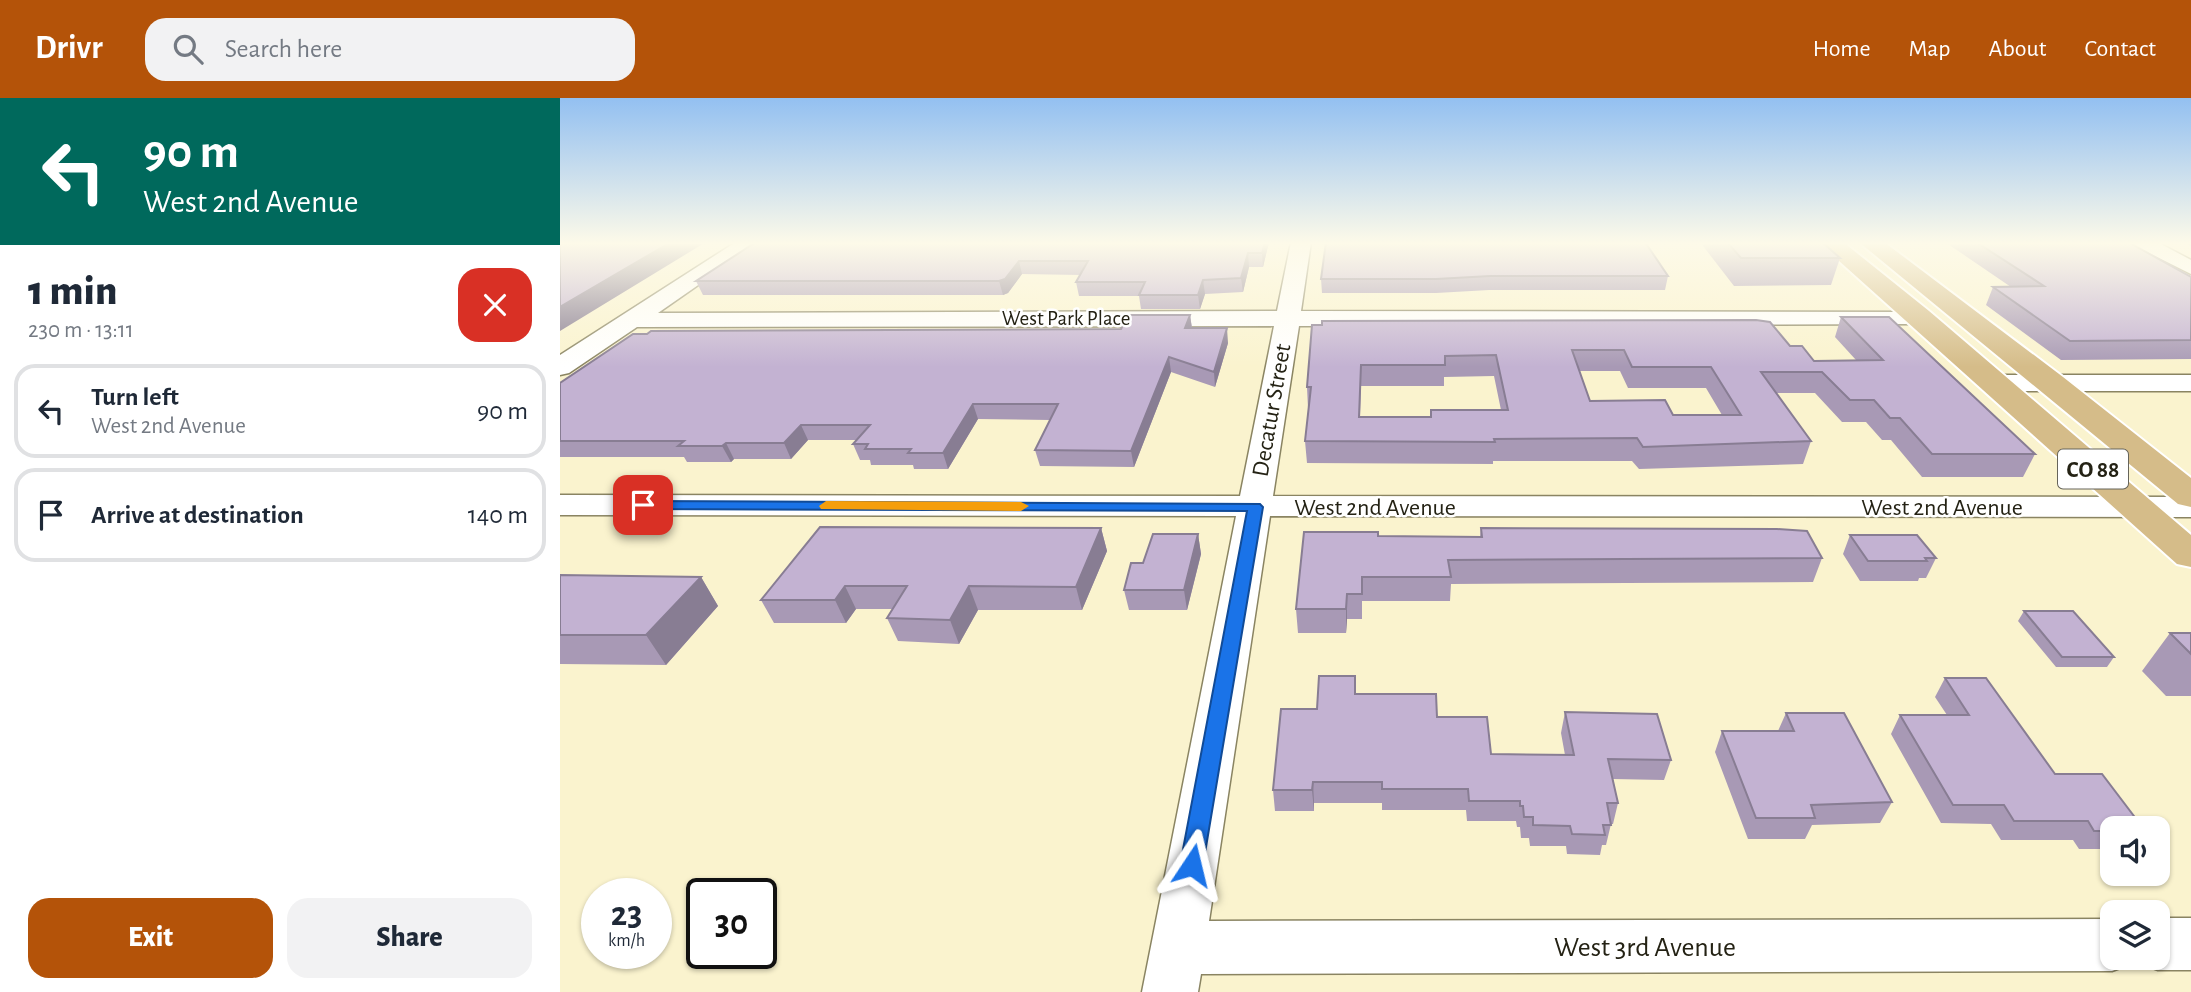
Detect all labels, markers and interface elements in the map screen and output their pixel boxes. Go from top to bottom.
search box [145,18,635,81]
icon: search [169,30,207,68]
text: Drivr [35,32,103,65]
text: Search here [225,36,342,62]
text: Home [1813,37,1871,61]
text: Map [1909,37,1951,61]
text: About [1989,37,2046,61]
text: Contact [2084,37,2156,61]
icon: left [28,126,119,217]
text: 90 m [143,128,239,177]
text: West 2nd Avenue [143,186,358,218]
button: close [458,268,532,342]
text: 1 min [28,270,117,312]
street label: West Park Place [1002,308,1130,329]
text: 230 m · 13:11 [28,319,134,342]
street label: Decatur Street [1248,342,1296,479]
text: Turn left [91,384,179,410]
icon: left [32,392,70,430]
text: 90 m [477,398,528,424]
text: West 2nd Avenue [91,415,246,438]
road number: CO 88 [2058,450,2128,488]
pin [613,475,673,535]
icon: arrive [624,486,662,524]
icon: arrive [32,496,70,534]
street label: West 2nd Avenue [1294,496,1456,520]
street label: West 2nd Avenue [1861,496,2023,520]
text: Arrive at destination [91,502,304,528]
text: 140 m [468,502,528,528]
map controls [2100,816,2170,970]
button: sound [2100,816,2170,886]
position arrow [1155,828,1229,902]
speed limit sign: 30 [686,878,777,969]
text: 23 [611,897,642,932]
button: Exit [28,898,273,978]
button: Share [287,898,532,978]
button: layers [2100,900,2170,970]
text: km/h [608,932,645,950]
street label: West 3rd Avenue [1554,934,1736,962]

